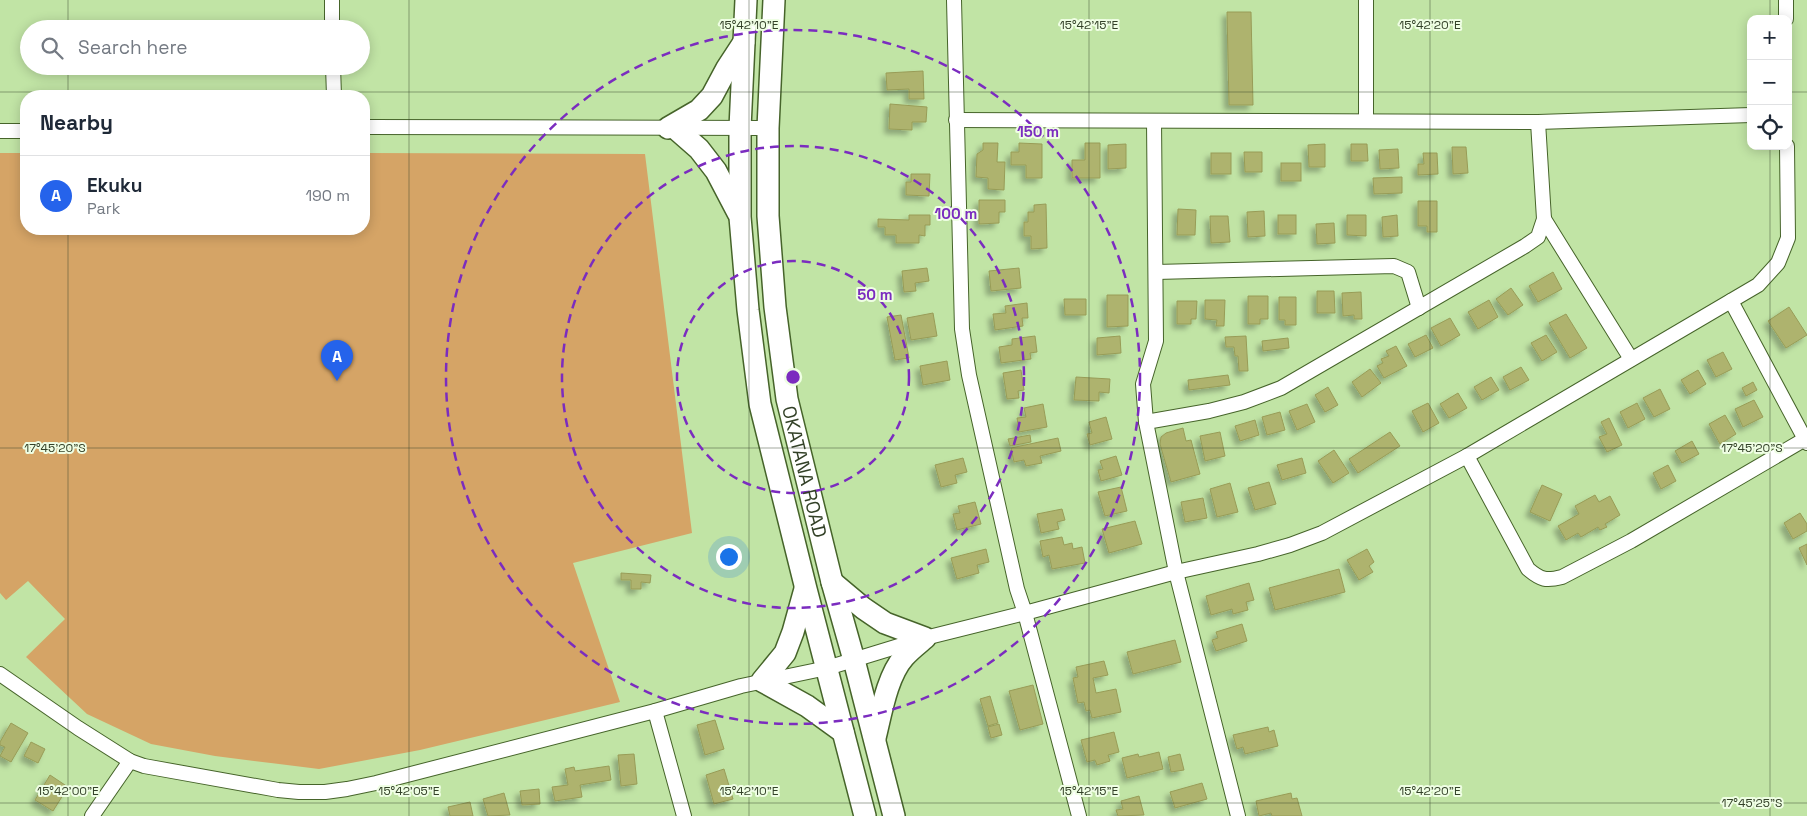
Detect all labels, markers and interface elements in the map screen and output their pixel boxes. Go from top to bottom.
map controls [1747,15,1792,150]
button: + [1747,15,1792,60]
text: 15°42'10"E [719,17,779,33]
text: 15°42'15"E [1060,17,1119,33]
text: 15°42'20"E [1399,17,1461,33]
search box [20,20,370,75]
icon: search [38,34,66,62]
text: Search here [78,35,188,60]
button: − [1747,60,1792,105]
button: locate [1747,105,1792,150]
text: Nearby [40,109,113,136]
text: 150 m [1017,122,1059,141]
text: Ekuku [87,173,142,198]
text: A [51,185,61,206]
text: 190 m [305,185,350,206]
text: Park [87,198,120,219]
text: 100 m [935,204,977,223]
text: 50 m [857,285,893,304]
pin: A [321,340,353,381]
centre of rings [784,368,802,386]
street label: OKATANA ROAD [777,403,833,540]
text: 17°45'20"S [24,440,86,456]
text: 17°45'20"S [1721,440,1783,456]
your location [716,544,742,570]
text: 15°42'00"E [37,783,99,799]
text: 15°42'05"E [378,783,440,799]
text: 15°42'10"E [719,783,779,799]
text: 15°42'15"E [1060,783,1119,799]
text: 15°42'20"E [1399,783,1461,799]
text: 17°45'25"S [1722,795,1782,811]

